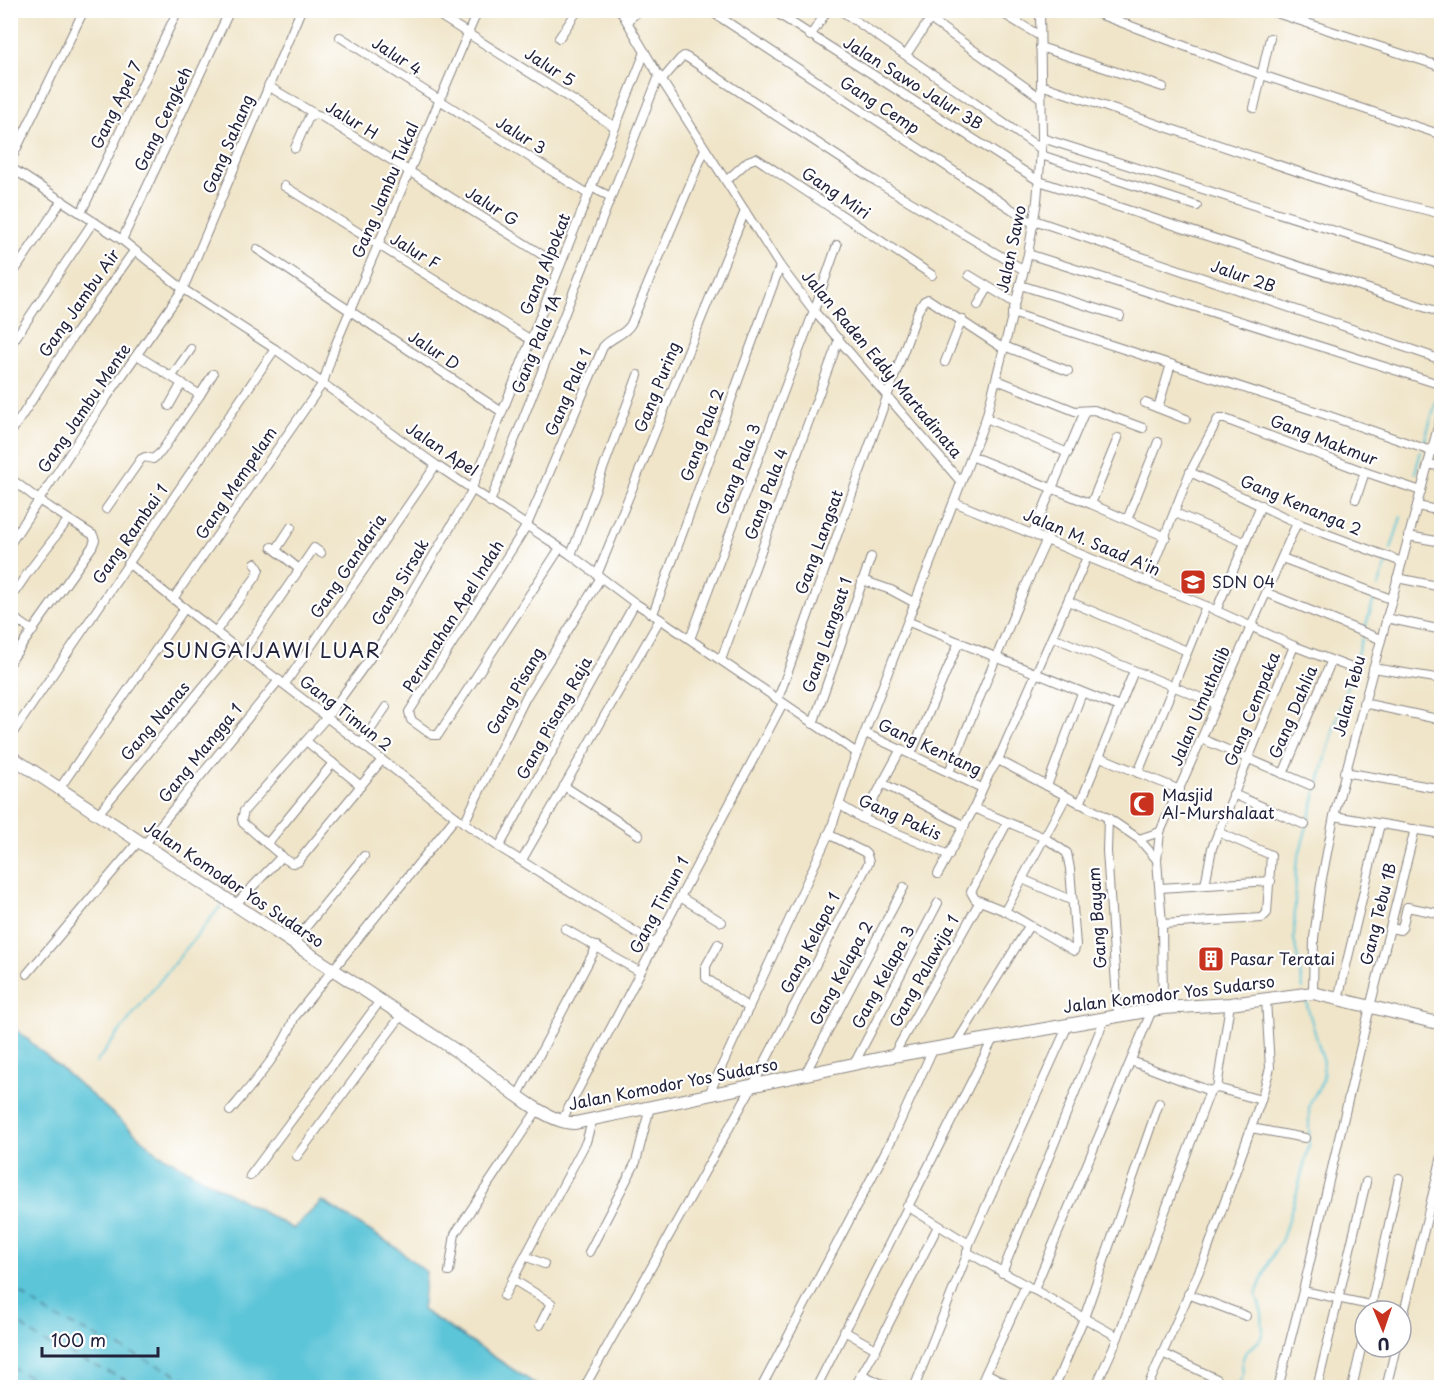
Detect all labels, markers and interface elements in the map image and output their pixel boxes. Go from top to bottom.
street label: Jalan Sawo Jalur 3B [839,29,988,135]
street label: Jalur 4 [368,30,427,80]
street label: Jalur 5 [521,41,581,91]
street label: Gang Apel 7 [83,56,147,153]
street label: Gang Cengkeh [127,62,197,175]
street label: Gang Cemp [836,69,925,139]
street label: Gang Sahang [195,90,259,197]
street label: Jalur H [322,94,383,144]
street label: Jalur 3 [492,109,551,159]
street label: Gang Jambu Tukal [345,118,424,261]
street label: Gang Miri [797,160,876,224]
street label: Jalur G [461,180,524,231]
street label: Jalan Sawo [989,203,1031,295]
street label: Gang Alpokat [513,209,576,318]
street label: Jalur F [386,226,445,274]
street label: Gang Jambu Air [32,243,125,361]
street label: Jalur 2B [1208,253,1279,297]
street label: Jalan Raden Eddy Martadinata [797,264,969,463]
street label: Gang Pala 1A [504,290,566,397]
street label: Jalur D [404,323,465,375]
street label: Gang Jambu Mente [31,338,136,477]
street label: Gang Puring [627,338,685,436]
street label: Gang Pala 1 [538,344,596,439]
street label: Gang Pala 2 [673,385,729,484]
street label: Gang Makmur [1267,408,1382,471]
street label: Jalan Apel [402,415,483,481]
street label: Gang Pala 3 [709,419,766,518]
street label: Gang Mempelam [189,421,282,543]
street label: Gang Pala 4 [737,444,793,543]
street label: Gang Kenanga 2 [1237,468,1366,540]
street label: Gang Rambai 1 [86,479,173,588]
street label: Gang Langsat [788,486,848,597]
street label: Jalan M. Saad A'in [1020,501,1165,581]
street label: Gang Gandaria [303,508,391,622]
street label: Gang Sirsak [365,533,434,629]
street label: Perumahan Apel Indah [396,535,509,696]
school or university icon: SDN 04 [1178,567,1208,597]
place label: SDN 04 [1212,569,1275,593]
street label: Gang Langsat 1 [795,574,857,696]
district label: SUNGAIJAWI LUAR [162,635,382,665]
street label: Gang Pisang [479,642,549,739]
street label: Jalan Umuthalib [1163,642,1235,769]
street label: Gang Cempaka [1217,648,1285,769]
street label: Gang Pisang Raja [509,652,597,783]
street label: Jalan Tebu [1326,652,1370,739]
street label: Gang Dahlia [1262,661,1323,762]
street label: Gang Timun 2 [295,668,398,756]
street label: Gang Nanas [114,676,195,765]
street label: Gang Mangga 1 [152,698,247,807]
street label: Gang Kentang [875,712,986,781]
place label: Masjid Al-Murshalaat [1162,782,1275,824]
street label: Gang Pakis [855,787,946,845]
mosque icon: Masjid Al-Murshalaat [1127,789,1157,819]
street label: Jalan Komodor Yos Sudarso [140,814,330,953]
street label: Gang Timun 1 [622,852,694,957]
street label: Gang Tebu 1B [1353,860,1401,967]
street label: Gang Bayam [1080,866,1112,970]
street label: Gang Kelapa 1 [773,888,845,997]
street label: Gang Palawija 1 [882,910,964,1031]
street label: Gang Kelapa 2 [802,916,878,1029]
street label: Gang Kelapa 3 [845,921,919,1033]
building icon: Pasar Teratai [1196,944,1226,974]
place label: Pasar Teratai [1230,946,1335,970]
street label: Jalan Komodor Yos Sudarso [1062,968,1276,1018]
street label: Jalan Komodor Yos Sudarso [566,1051,780,1115]
north arrow [1353,1299,1413,1359]
scale bar [42,1320,158,1358]
text: 100 m [51,1326,106,1353]
text: U [1377,1333,1390,1357]

